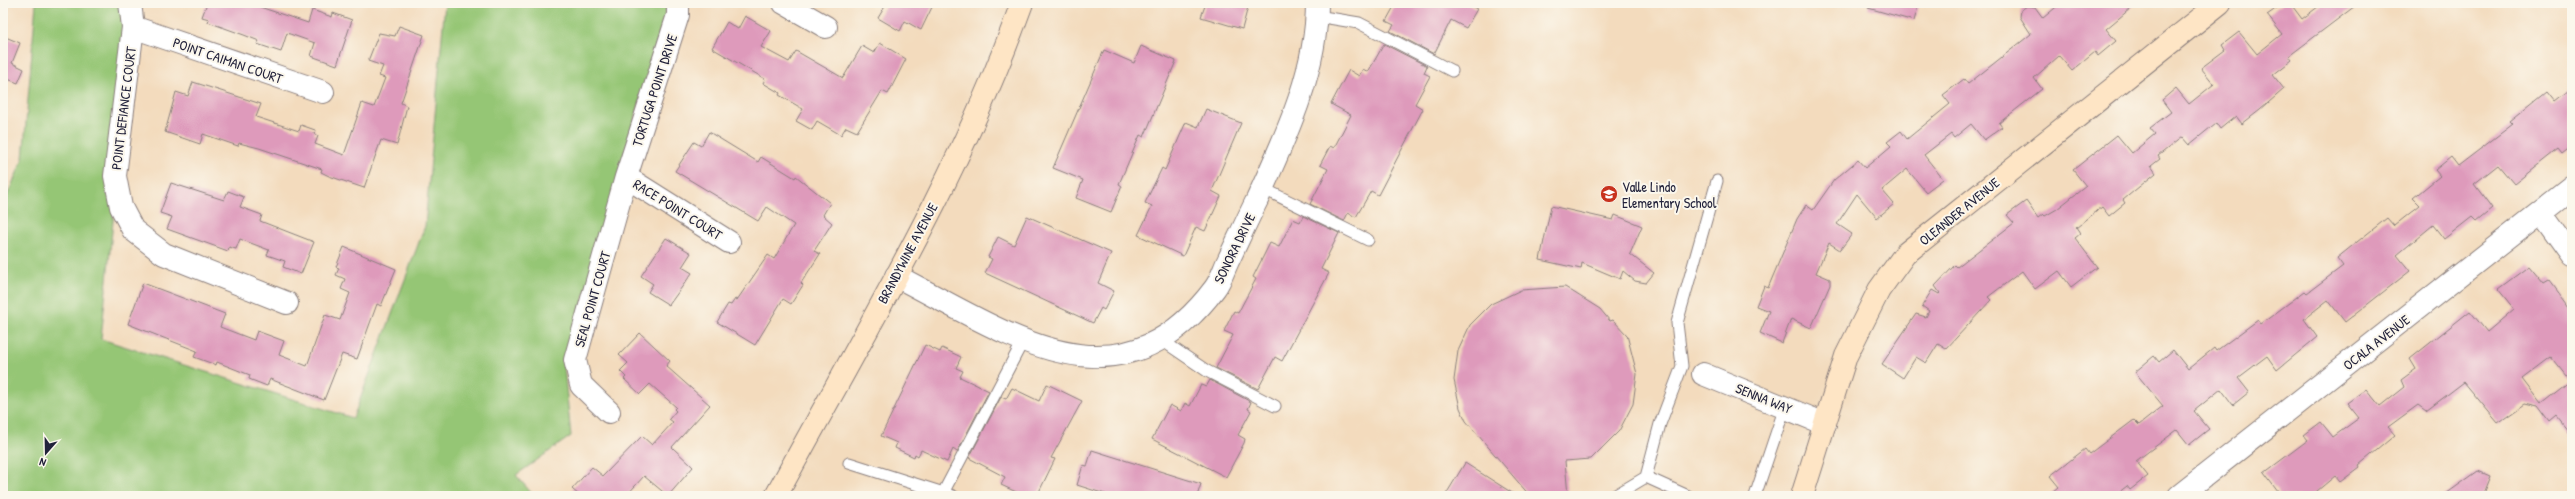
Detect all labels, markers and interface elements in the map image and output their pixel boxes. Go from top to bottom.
street label: TORTUGA POINT DRIVE [627,31,681,149]
street label: POINT CAIMAN COURT [171,32,286,88]
street label: POINT DEFIANCE COURT [106,45,140,171]
street label: OLEANDER AVENUE [1915,173,2003,249]
street label: RACE POINT COURT [630,174,726,244]
place label: Valle Lindo Elementary School [1622,177,1717,213]
school or university icon: Valle Lindo Elementary School [1599,184,1619,204]
street label: BRANDYWINE AVENUE [872,199,942,307]
street label: SONORA DRIVE [1209,210,1259,286]
street label: SEAL POINT COURT [569,248,615,349]
street label: OCALA AVENUE [2339,310,2413,374]
street label: SENNA WAY [1733,378,1796,418]
north arrow [26,433,66,473]
text: N [37,455,48,470]

